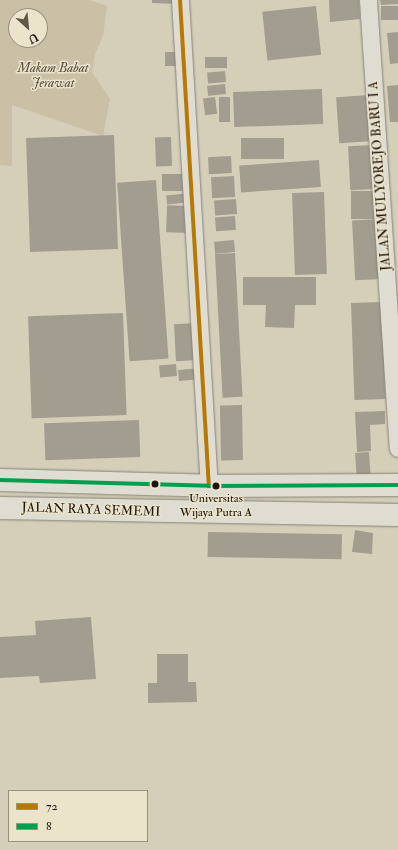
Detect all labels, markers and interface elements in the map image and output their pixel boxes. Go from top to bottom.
north arrow [8,8,48,48]
text: U [26,30,40,46]
park label: Makam Babat Jerawat [17,61,89,92]
street label: JALAN MULYOREJO BARU I A [366,81,394,271]
unlabelled marker [150,479,160,489]
marker: Universitas Wijaya Putra A [211,481,221,491]
place label: Universitas Wijaya Putra A [180,492,252,520]
street label: JALAN RAYA SEMEMI [21,500,161,520]
legend [8,790,148,842]
text: 72 [46,799,58,814]
text: 8 [46,819,52,834]

